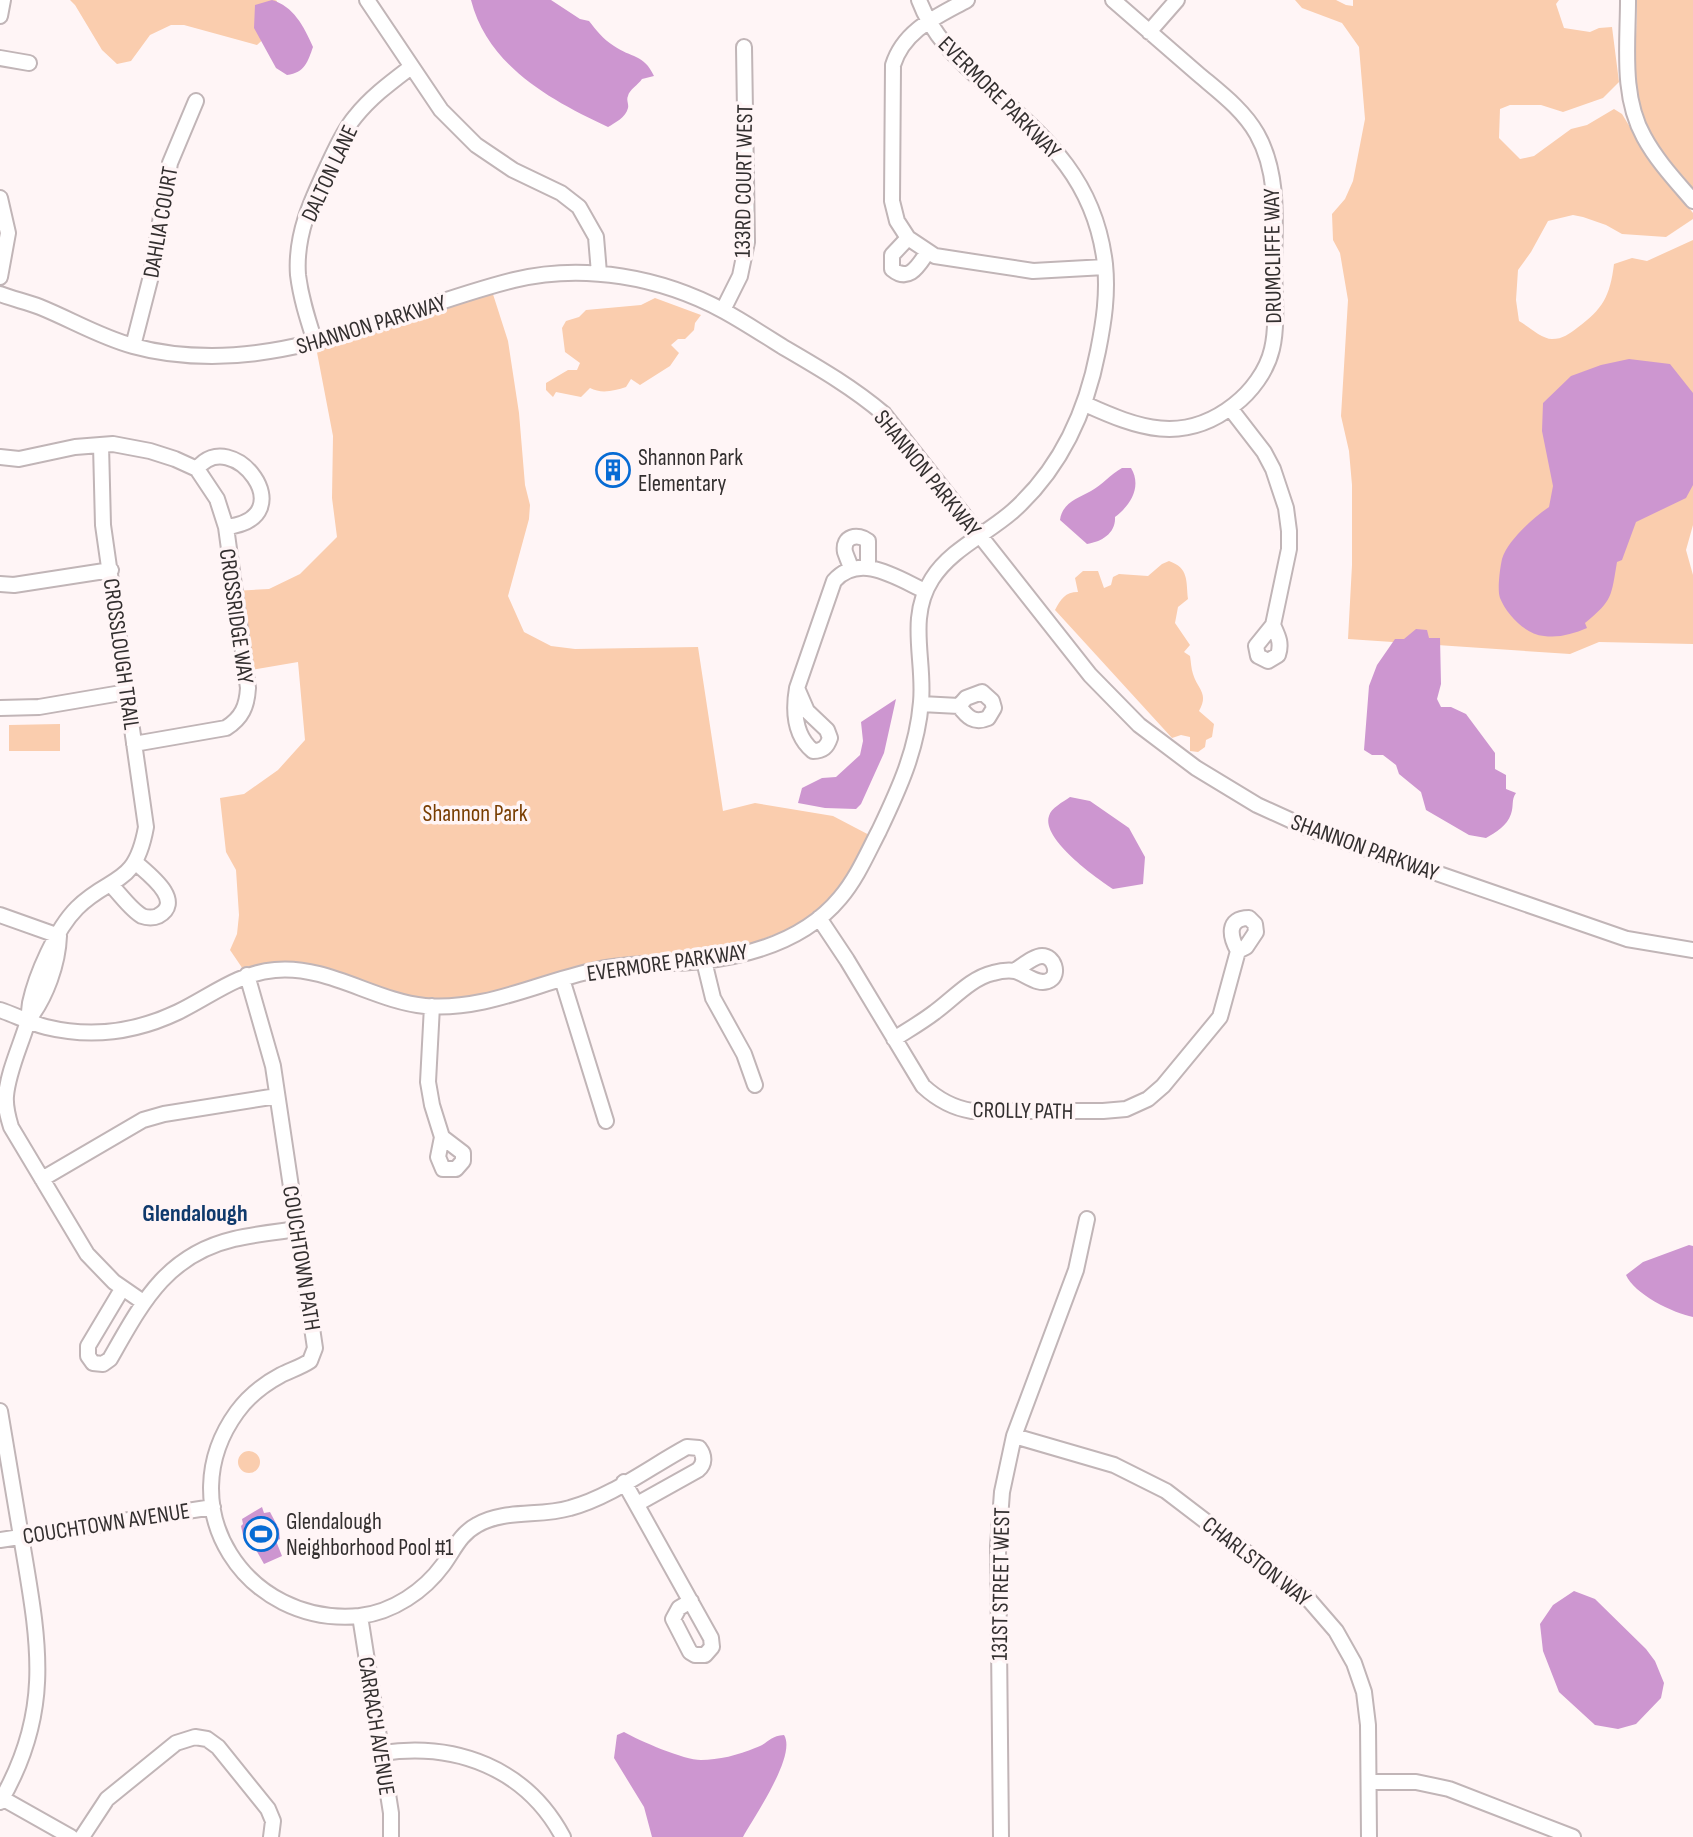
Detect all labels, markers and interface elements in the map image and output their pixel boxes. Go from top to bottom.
street label: EVERMORE PARKWAY [932,31,1067,165]
street label: 133RD COURT WEST [729,104,759,258]
street label: DALTON LANE [295,121,364,226]
street label: DAHLIA COURT [137,164,185,280]
street label: DRUMCLIFFE WAY [1258,188,1288,324]
street label: SHANNON PARKWAY [293,289,450,361]
street label: SHANNON PARKWAY [868,405,987,543]
place label: Shannon Park Elementary [638,444,743,498]
building icon: Shannon Park Elementary [594,451,632,489]
street label: CROSSRIDGE WAY [213,547,259,686]
street label: CROSSLOUGH TRAIL [97,577,146,732]
park label: Shannon Park [423,800,528,828]
street label: SHANNON PARKWAY [1287,808,1443,888]
street label: EVERMORE PARKWAY [585,938,750,988]
street label: CROLLY PATH [972,1096,1074,1126]
street label: COUCHTOWN PATH [276,1184,326,1333]
district label: Glendalough [142,1199,248,1228]
street label: COUCHTOWN AVENUE [21,1497,192,1551]
street label: 131ST STREET WEST [986,1507,1016,1661]
place label: Glendalough Neighborhood Pool #1 [286,1508,453,1562]
street label: CHARLSTON WAY [1197,1511,1317,1613]
sports icon: Glendalough Neighborhood Pool #1 [242,1515,280,1553]
street label: CARRACH AVENUE [351,1655,401,1797]

